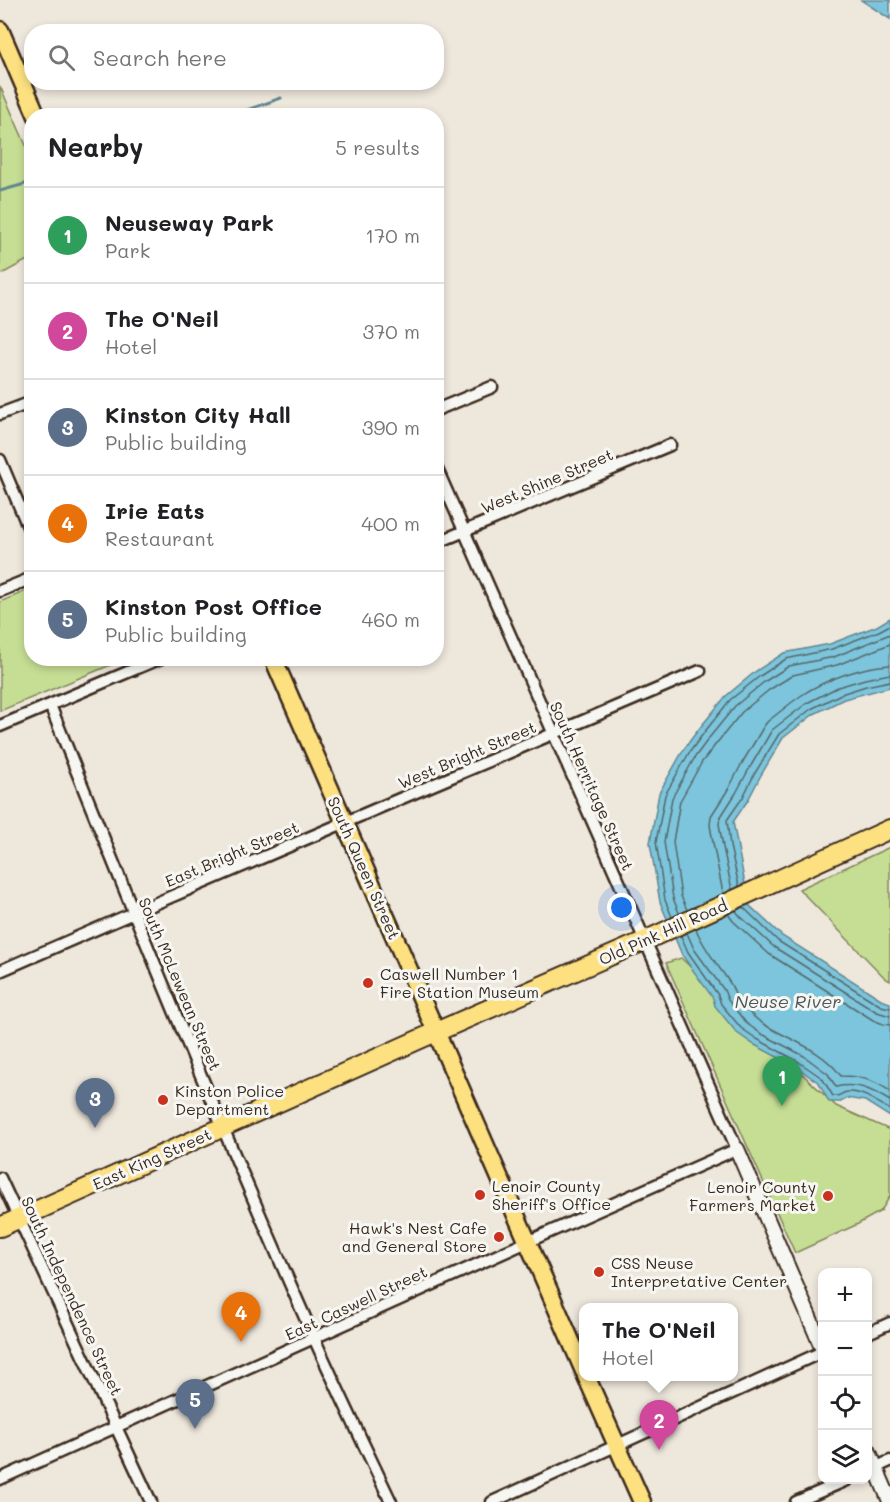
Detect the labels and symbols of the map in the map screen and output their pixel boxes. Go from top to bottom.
street label: West Shine Street [478,443,616,518]
street label: South Herritage Street [546,698,639,874]
street label: West Bright Street [395,716,539,793]
street label: South Queen Street [323,793,405,943]
street label: East Bright Street [162,816,302,891]
your location [607,893,636,922]
street label: South McLewean Street [134,894,226,1074]
street label: Old Pink Hill Road [595,894,730,969]
place label: Caswell Number 1 Fire Station Museum [380,963,539,1002]
marker: Caswell Number 1 Fire Station Museum [361,976,375,990]
water label: Neuse River [735,989,841,1013]
pin: 1 [762,1056,802,1106]
pin: 3 [76,1078,115,1128]
place label: Kinston Police Department [175,1080,284,1119]
marker: Kinston Police Department [156,1093,170,1107]
street label: East King Street [89,1123,214,1194]
place label: Lenoir County Sheriff's Office [492,1175,611,1214]
place label: Lenoir County Farmers Market [689,1176,816,1215]
marker: Lenoir County Sheriff's Office [473,1188,487,1202]
marker: Lenoir County Farmers Market [821,1189,835,1203]
street label: South Independence Street [17,1193,128,1399]
place label: Hawk's Nest Cafe and General Store [342,1217,487,1256]
marker: Hawk's Nest Cafe and General Store [492,1230,506,1244]
place label: CSS Neuse Interpretative Center [611,1252,787,1291]
street label: East Caswell Street [281,1260,430,1345]
marker: CSS Neuse Interpretative Center [592,1265,606,1279]
pin: 4 [222,1292,260,1342]
pin: 5 [176,1380,214,1429]
pin: 2 [640,1400,678,1450]

